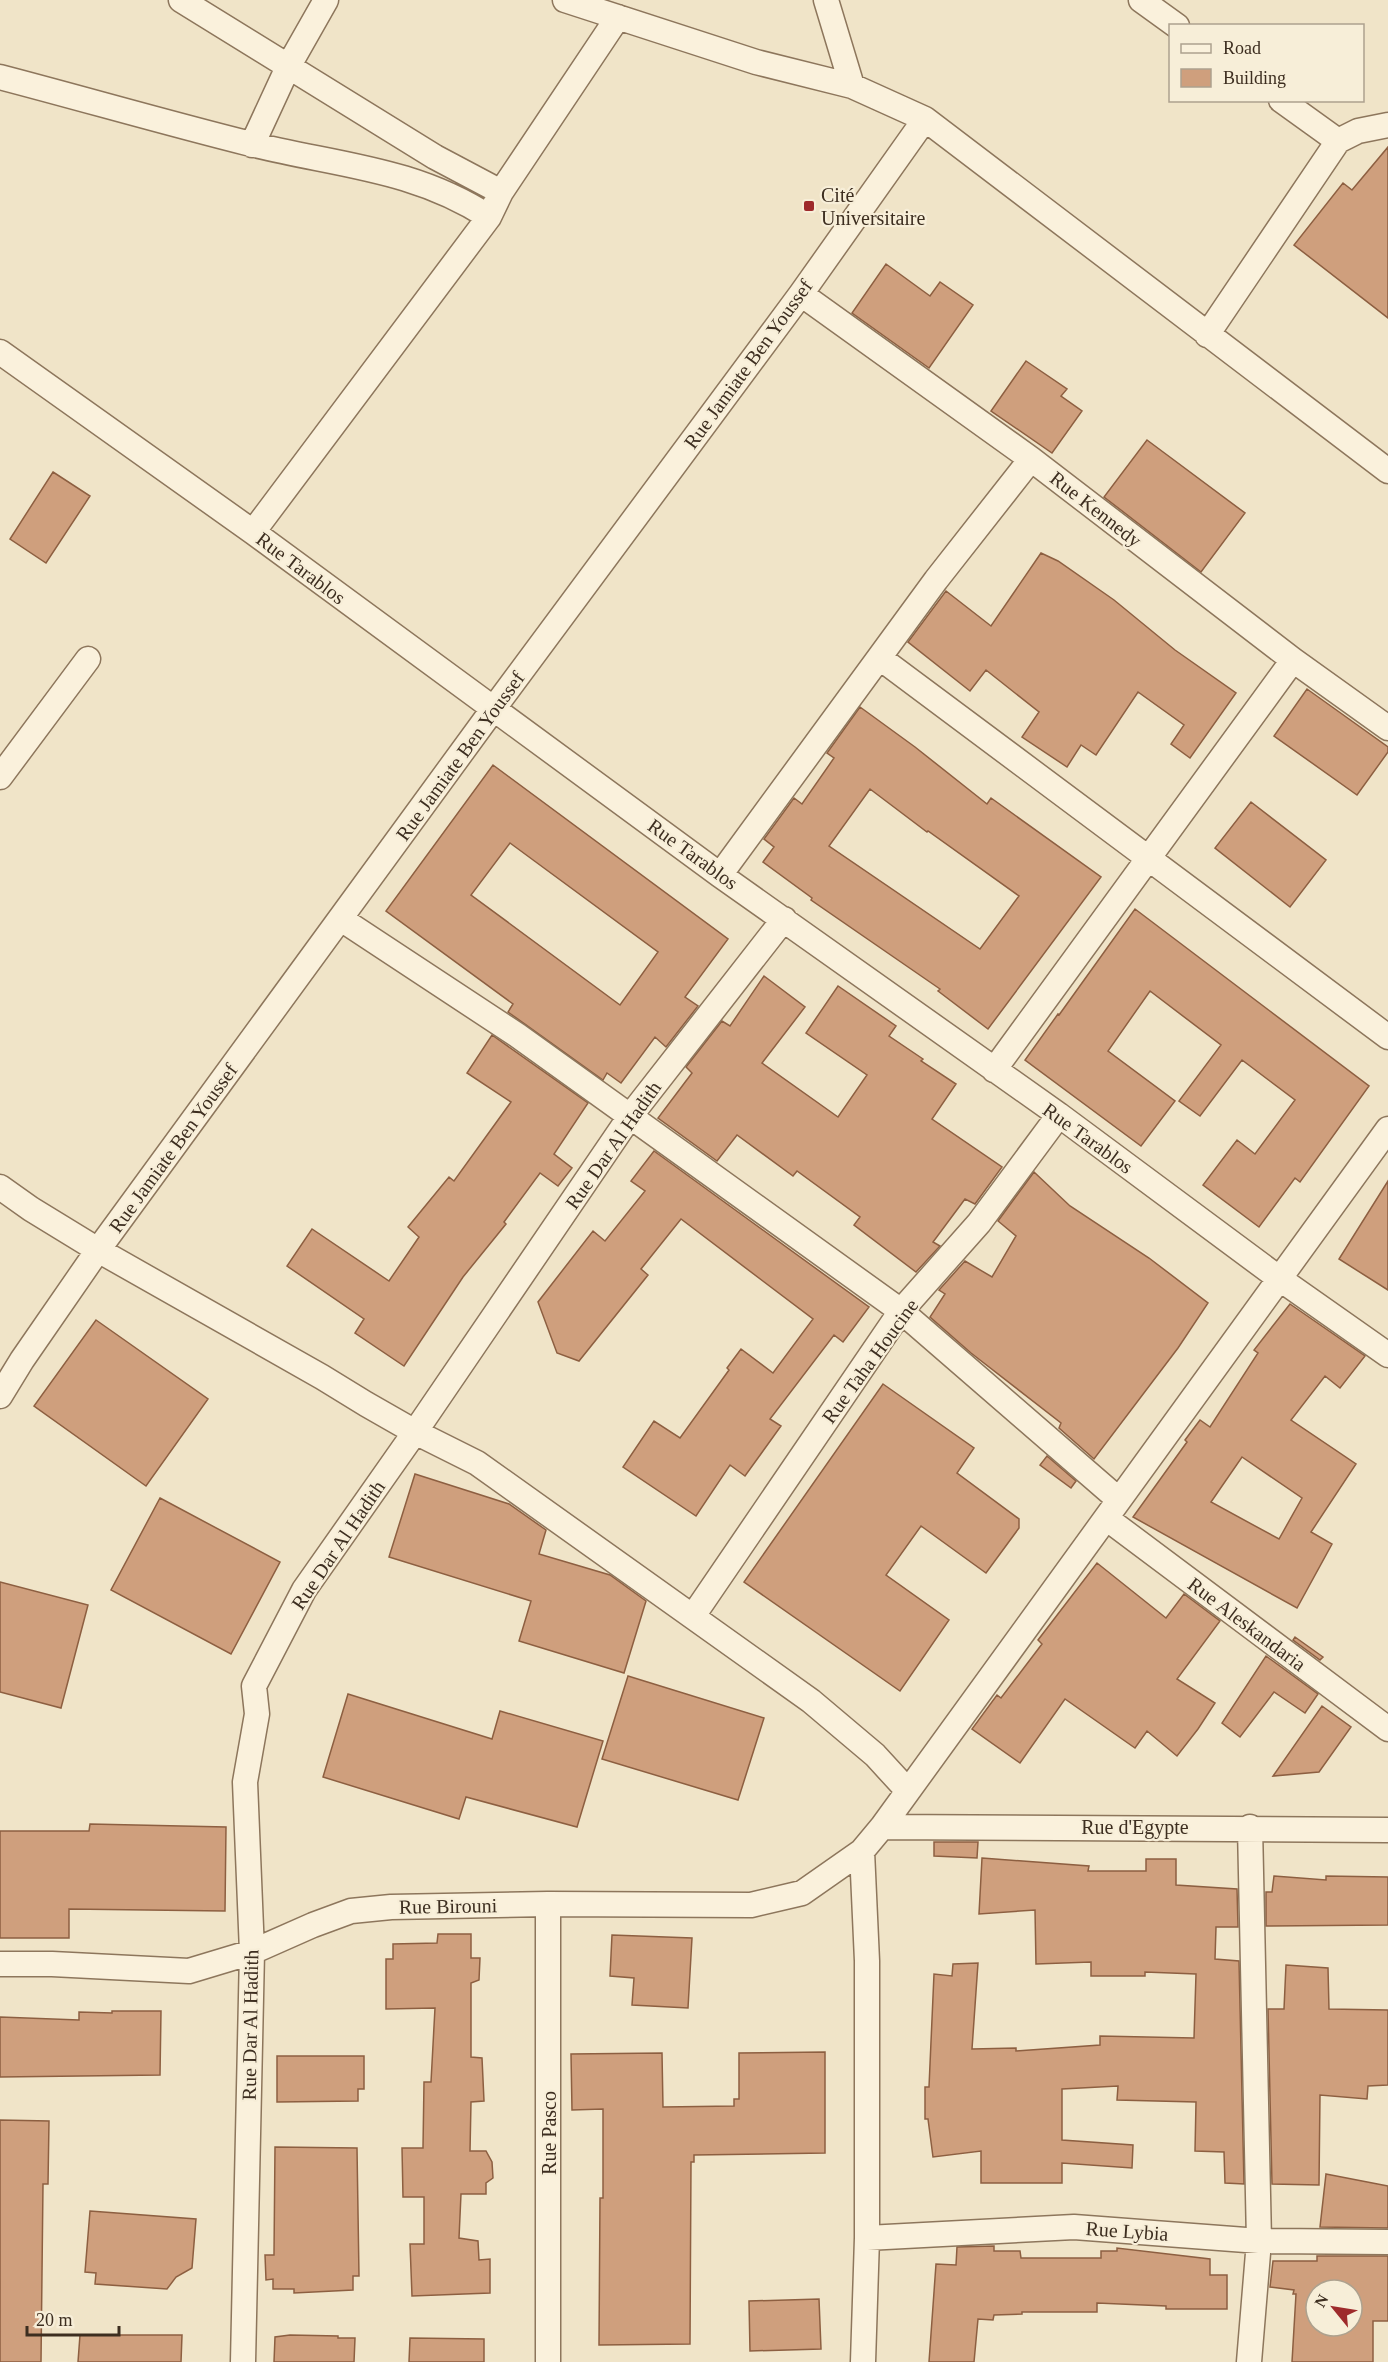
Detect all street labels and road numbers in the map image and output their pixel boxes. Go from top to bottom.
street label: Rue Jamiate Ben Youssef [679,275,817,453]
street label: Rue Kennedy [1045,467,1146,552]
street label: Rue Tarablos [252,527,350,609]
street label: Rue Jamiate Ben Youssef [391,667,529,845]
street label: Rue Tarablos [644,814,742,894]
street label: Rue Jamiate Ben Youssef [104,1059,242,1237]
street label: Rue Dar Al Hadith [561,1077,665,1213]
street label: Rue Tarablos [1039,1098,1137,1178]
street label: Rue Taha Houcine [818,1294,923,1427]
street label: Rue Dar Al Hadith [287,1476,389,1614]
street label: Rue Aleskandaria [1184,1573,1310,1675]
street label: Rue d'Egypte [1081,1816,1189,1839]
street label: Rue Birouni [399,1894,498,1918]
street label: Rue Dar Al Hadith [238,1950,262,2100]
street label: Rue Pasco [538,2091,560,2175]
street label: Rue Lybia [1085,2217,1169,2246]

